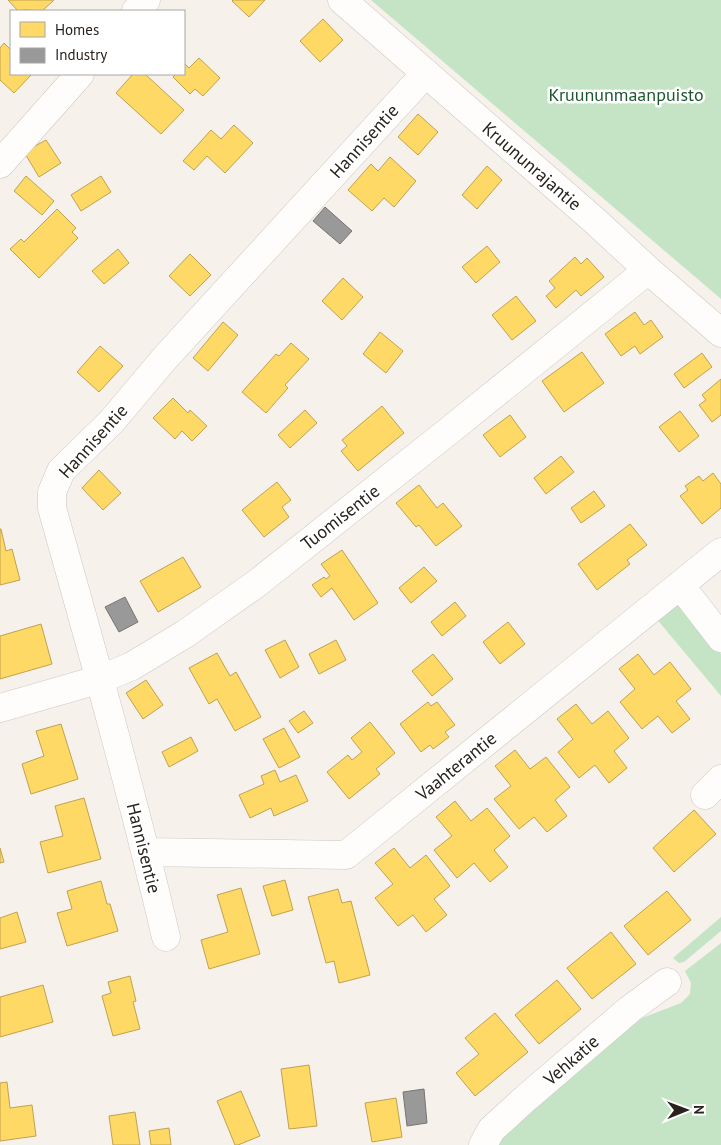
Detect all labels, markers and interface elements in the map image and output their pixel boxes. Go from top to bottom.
legend [10,10,185,75]
text: Homes [55,20,99,39]
text: Industry [55,45,107,64]
park label: Kruununmaanpuisto [548,83,704,106]
street label: Hannisentie [325,99,403,183]
street label: Kruununrajantie [478,117,586,215]
street label: Hannisentie [54,399,132,483]
street label: Tuomisentie [296,479,384,555]
street label: Vaahterantie [410,727,501,806]
street label: Hannisentie [122,800,166,896]
street label: Vehkatie [538,1030,603,1091]
north arrow [661,1085,711,1135]
text: N [690,1105,708,1115]

